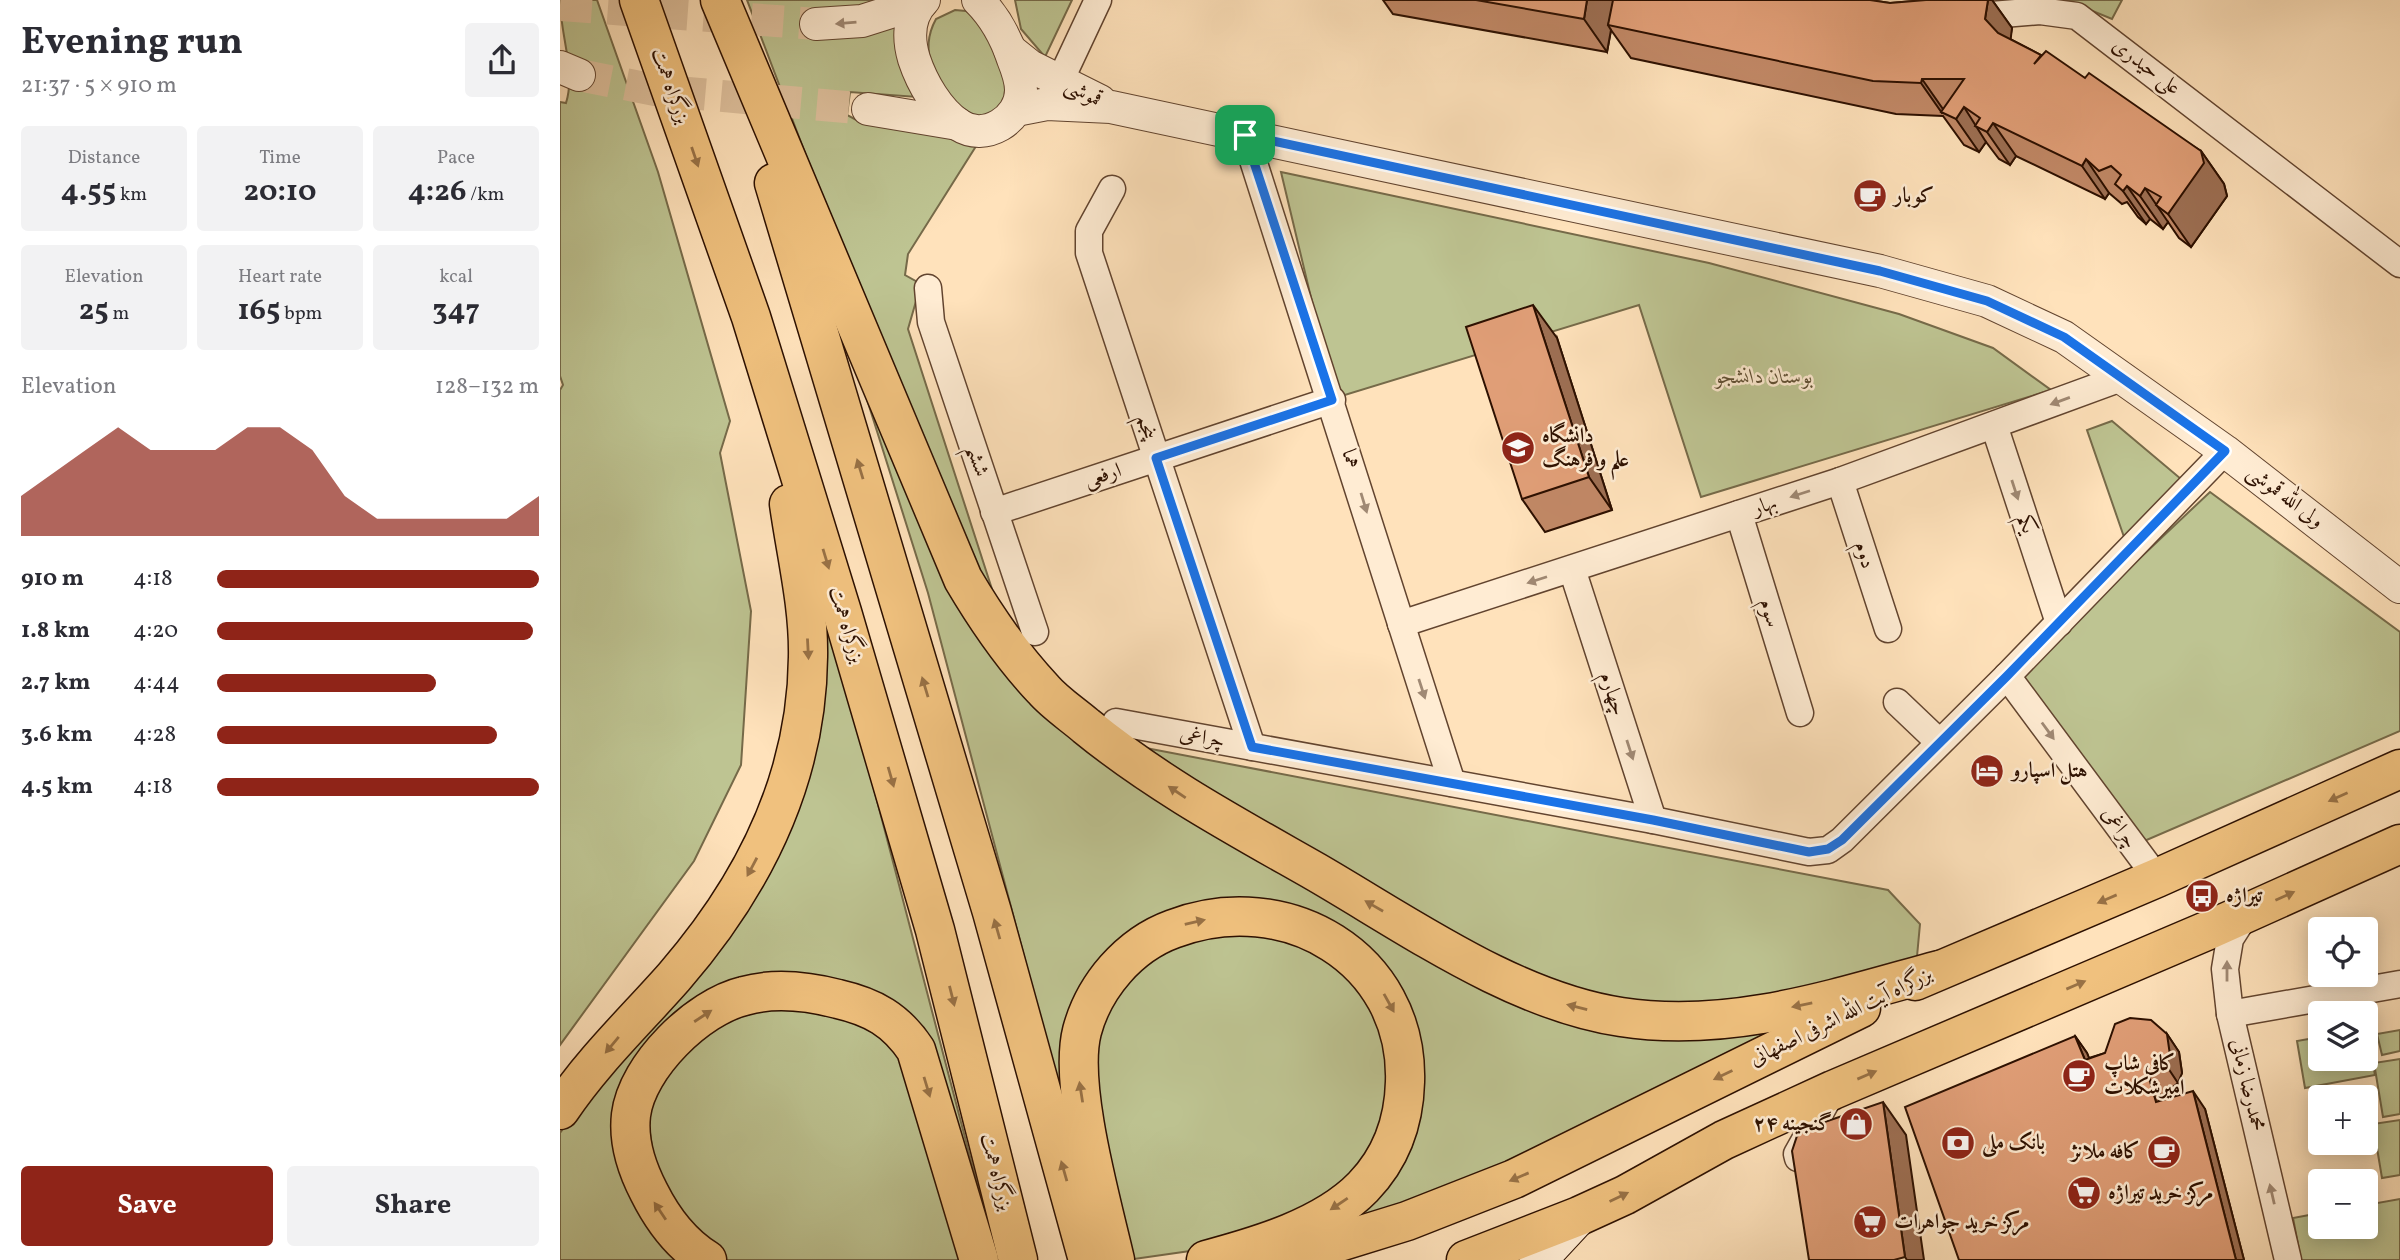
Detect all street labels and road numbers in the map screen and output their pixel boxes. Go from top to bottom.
street label: علی حیدری [2106,31,2186,103]
street label: بزرگراه همت [643,44,698,128]
street label: قموشی [1059,71,1107,115]
street label: پنجم [1125,411,1164,446]
street label: ششم [954,441,996,482]
street label: هما [1333,446,1367,472]
street label: ولی الله قموشی [2240,455,2332,536]
street label: ارفعی [1081,456,1125,496]
street label: بهار [1747,488,1781,524]
street label: یکم [2006,511,2043,539]
street label: دوم [1844,538,1882,573]
street label: بزرگراه همت [821,583,872,667]
street label: سوم [1749,595,1787,632]
street label: چهارم [1589,668,1633,720]
street label: چراغی [1177,720,1227,756]
street label: چراغی [2094,801,2144,855]
street label: بزرگراه آیت الله اشرفی اصفهانی [1743,956,1937,1074]
street label: محمدرضا زمانی [2222,1036,2272,1134]
street label: بزرگراه همت [972,1130,1021,1214]

